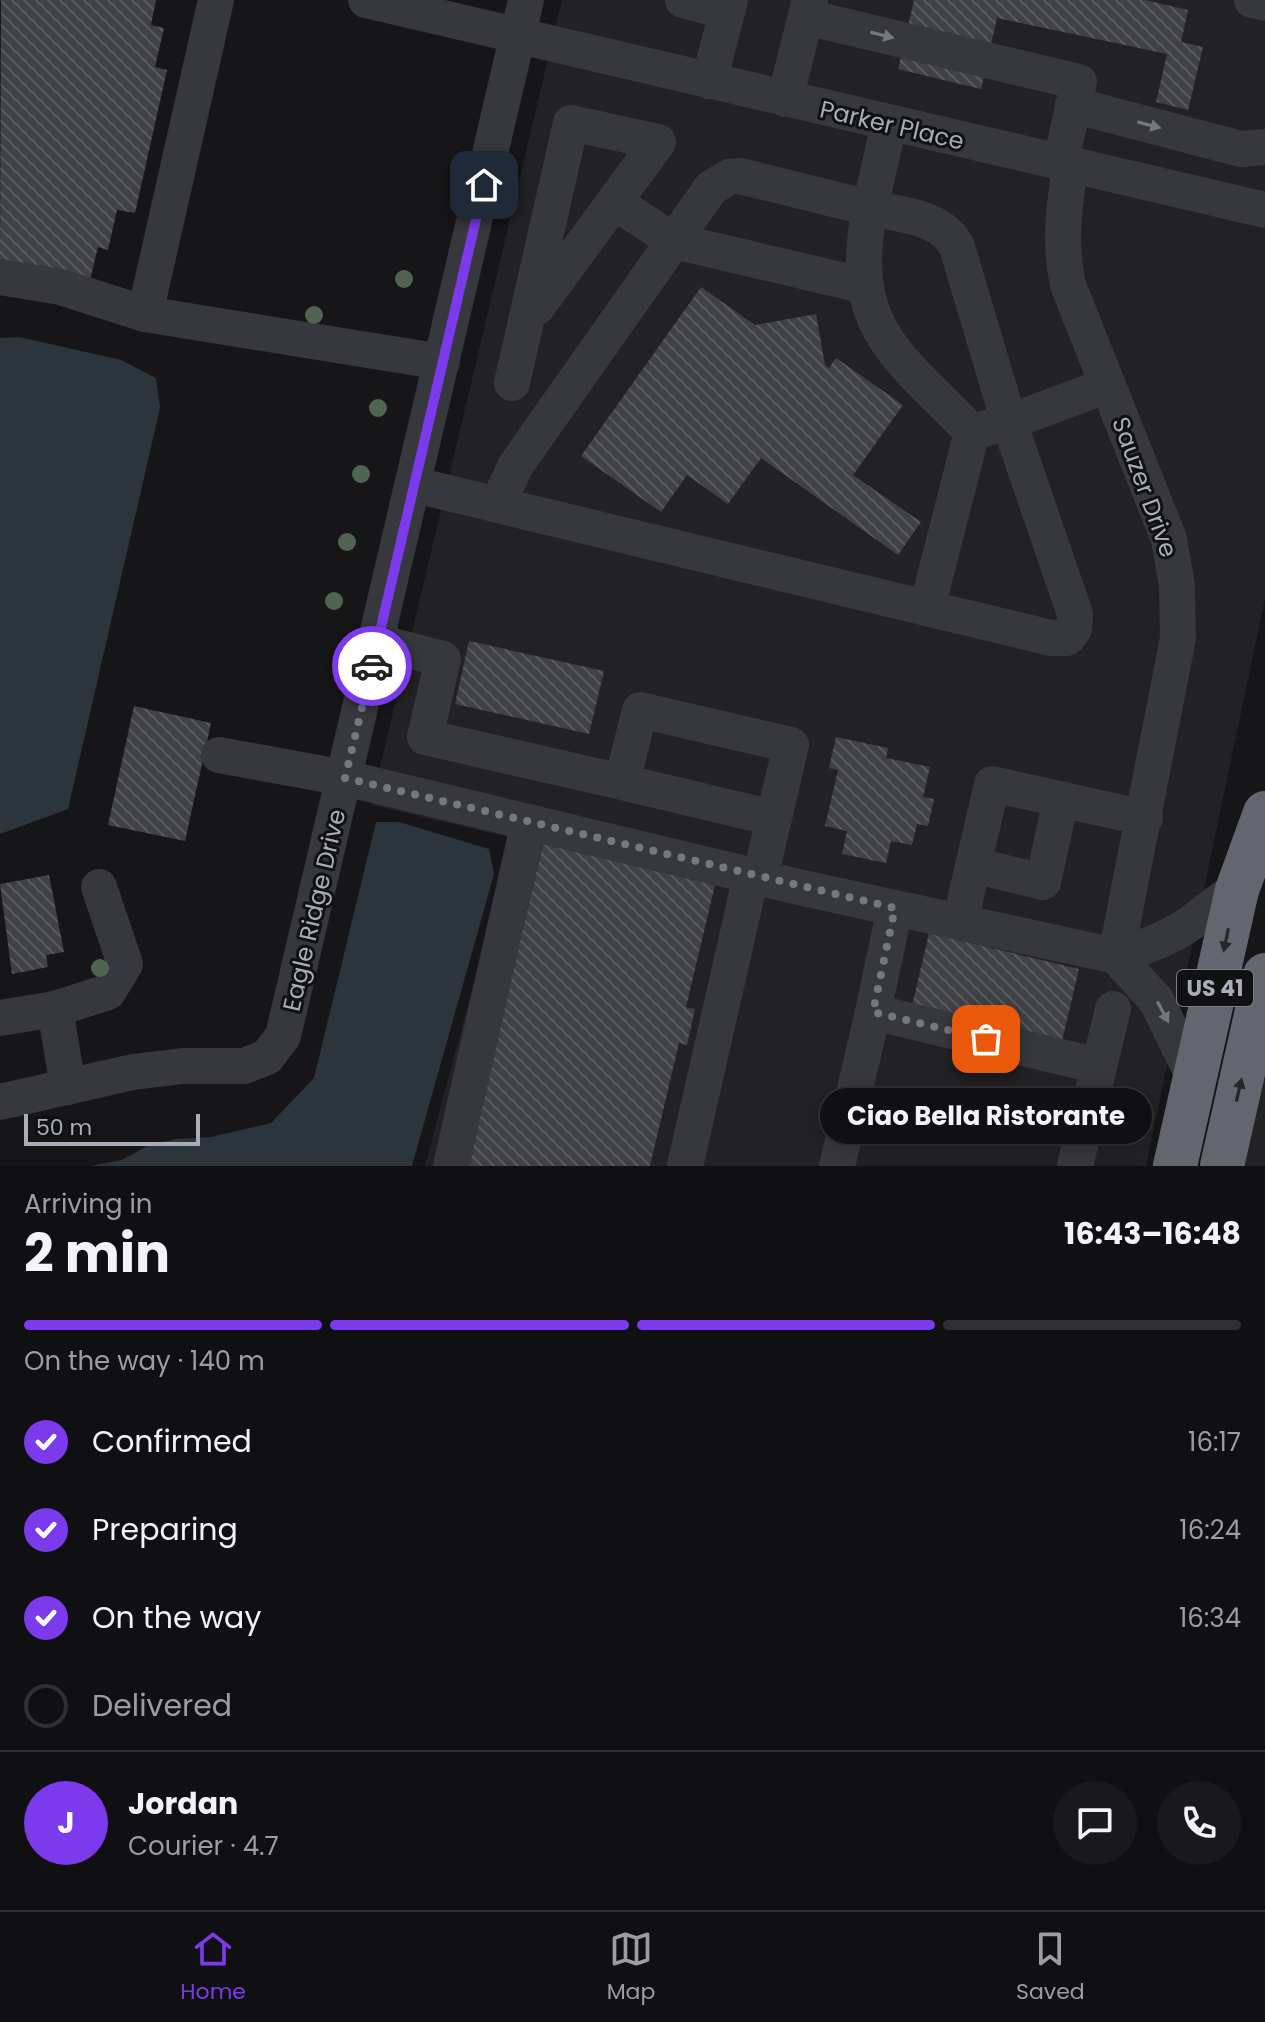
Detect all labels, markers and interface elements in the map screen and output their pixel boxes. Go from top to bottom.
one-way arrow [869,29,894,42]
street label: Parker Place [817,92,967,158]
one-way arrow [1136,119,1161,131]
pin [450,151,518,219]
icon: home [462,163,506,207]
street label: Sauzer Drive [1104,412,1186,562]
courier [332,626,412,706]
icon: car [350,644,394,688]
street label: Eagle Ridge Drive [275,806,353,1014]
one-way arrow [1219,928,1232,953]
road number: US 41 [1177,970,1253,1006]
one-way arrow [1156,1001,1169,1024]
pin [952,1005,1020,1073]
icon: bag [964,1017,1008,1061]
one-way arrow [1233,1077,1246,1102]
callout: Ciao Bella Ristorante [820,1087,1152,1143]
text: Ciao Bella Ristorante [847,1098,1125,1134]
scale bar [24,1110,200,1146]
text: 50 m [36,1112,92,1143]
text: Arriving in [24,1186,153,1222]
text: 16:43–16:48 [1064,1212,1241,1255]
text: 2 min [24,1217,170,1290]
text: On the way · 140 m [24,1343,265,1379]
icon: check [24,1420,68,1464]
text: Confirmed [92,1420,252,1463]
text: 16:17 [1188,1424,1241,1460]
icon: check [24,1508,68,1552]
text: Preparing [92,1508,238,1551]
text: 16:24 [1179,1512,1241,1548]
icon: check [24,1596,68,1640]
text: On the way [92,1596,261,1639]
text: 16:34 [1179,1600,1241,1636]
text: Delivered [92,1684,232,1727]
button: chat [1053,1781,1137,1865]
button: phone [1157,1781,1241,1865]
text: Jordan [128,1782,238,1825]
text: J [57,1801,75,1844]
text: Courier · 4.7 [128,1828,279,1864]
tab: Home [180,1927,246,2008]
tab: Map [607,1927,655,2008]
tab: Saved [1016,1927,1085,2008]

